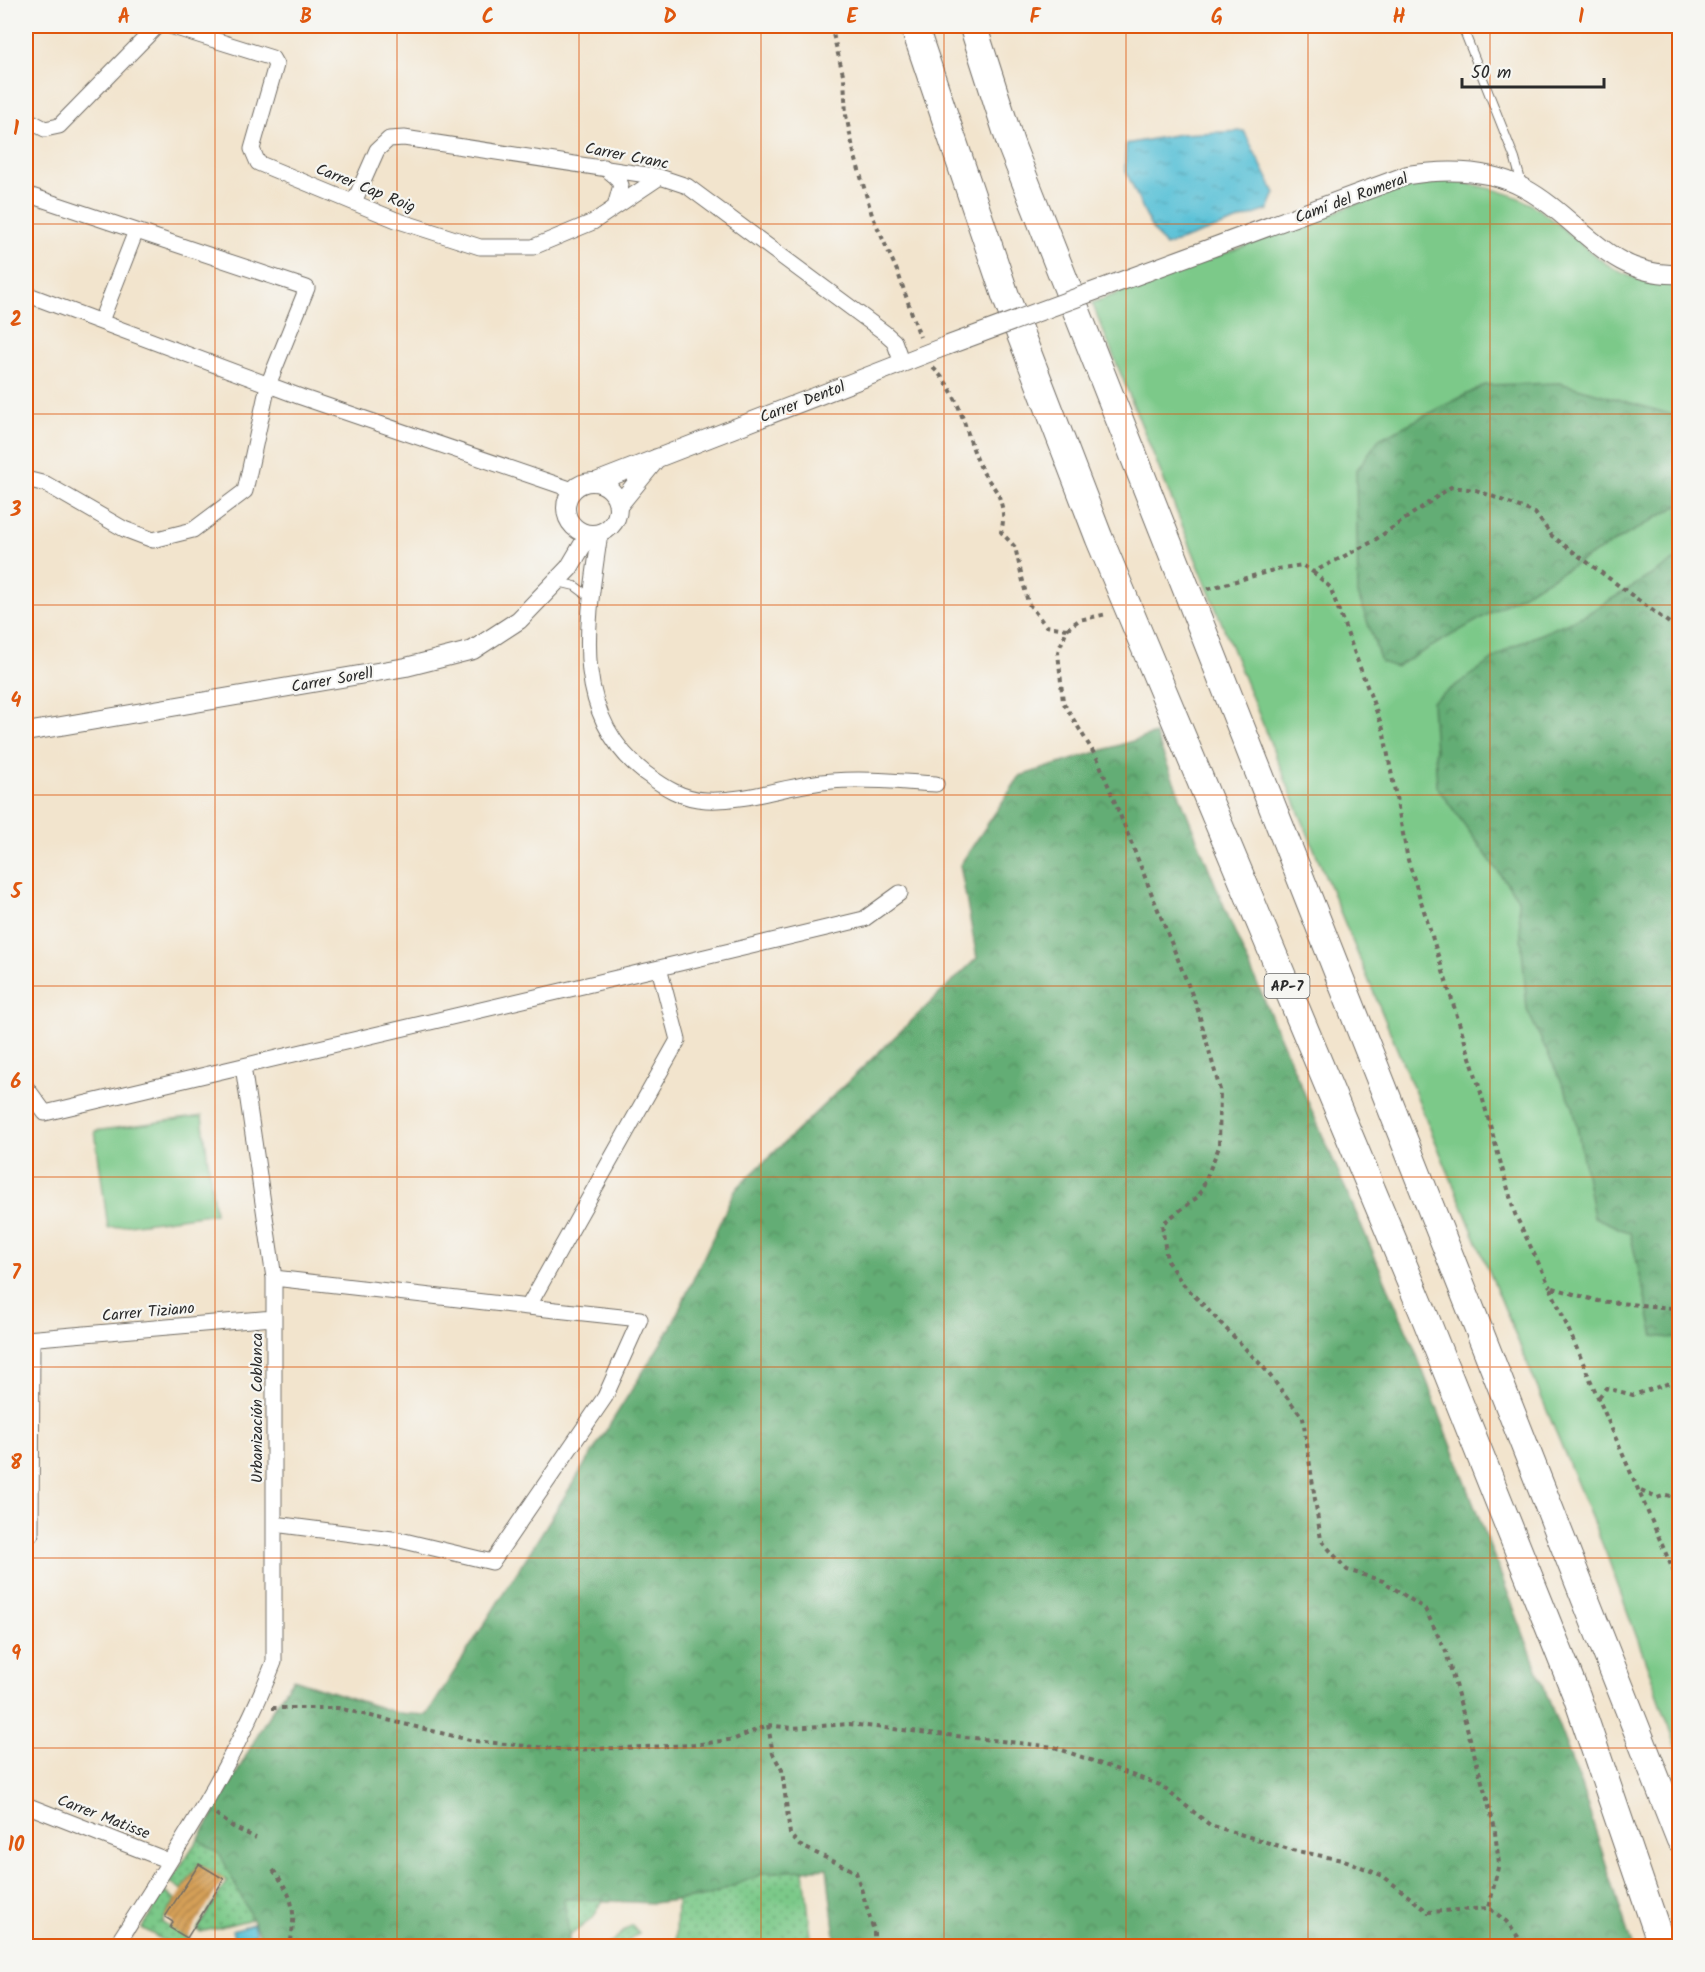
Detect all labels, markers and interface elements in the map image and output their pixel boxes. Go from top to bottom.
text: A [118,2,130,34]
text: B [300,2,312,34]
text: C [482,2,494,34]
text: D [663,2,677,34]
text: E [846,2,858,34]
text: F [1030,2,1042,34]
text: G [1211,2,1223,34]
text: H [1392,2,1406,34]
text: I [1578,2,1584,34]
scale bar [1462,51,1604,89]
text: 50 m [1471,59,1511,88]
text: 1 [13,114,19,146]
street label: Carrer Cranc [583,136,671,177]
street label: Carrer Cap Roig [312,157,419,220]
street label: Camí del Romeral [1291,166,1412,230]
text: 2 [10,305,22,337]
street label: Carrer Dentol [756,375,849,430]
text: 3 [10,495,22,527]
street label: Carrer Sorell [289,661,375,700]
text: 4 [11,686,22,718]
text: 5 [10,877,23,909]
road number: AP-7 [1264,974,1310,998]
text: 6 [11,1067,22,1099]
text: 7 [11,1258,21,1290]
street label: Carrer Tiziano [101,1296,196,1329]
street label: Urbanización Coblanca [245,1333,270,1483]
text: 8 [10,1448,22,1480]
text: 9 [11,1639,21,1671]
street label: Carrer Matisse [53,1788,153,1847]
text: 10 [8,1830,25,1862]

